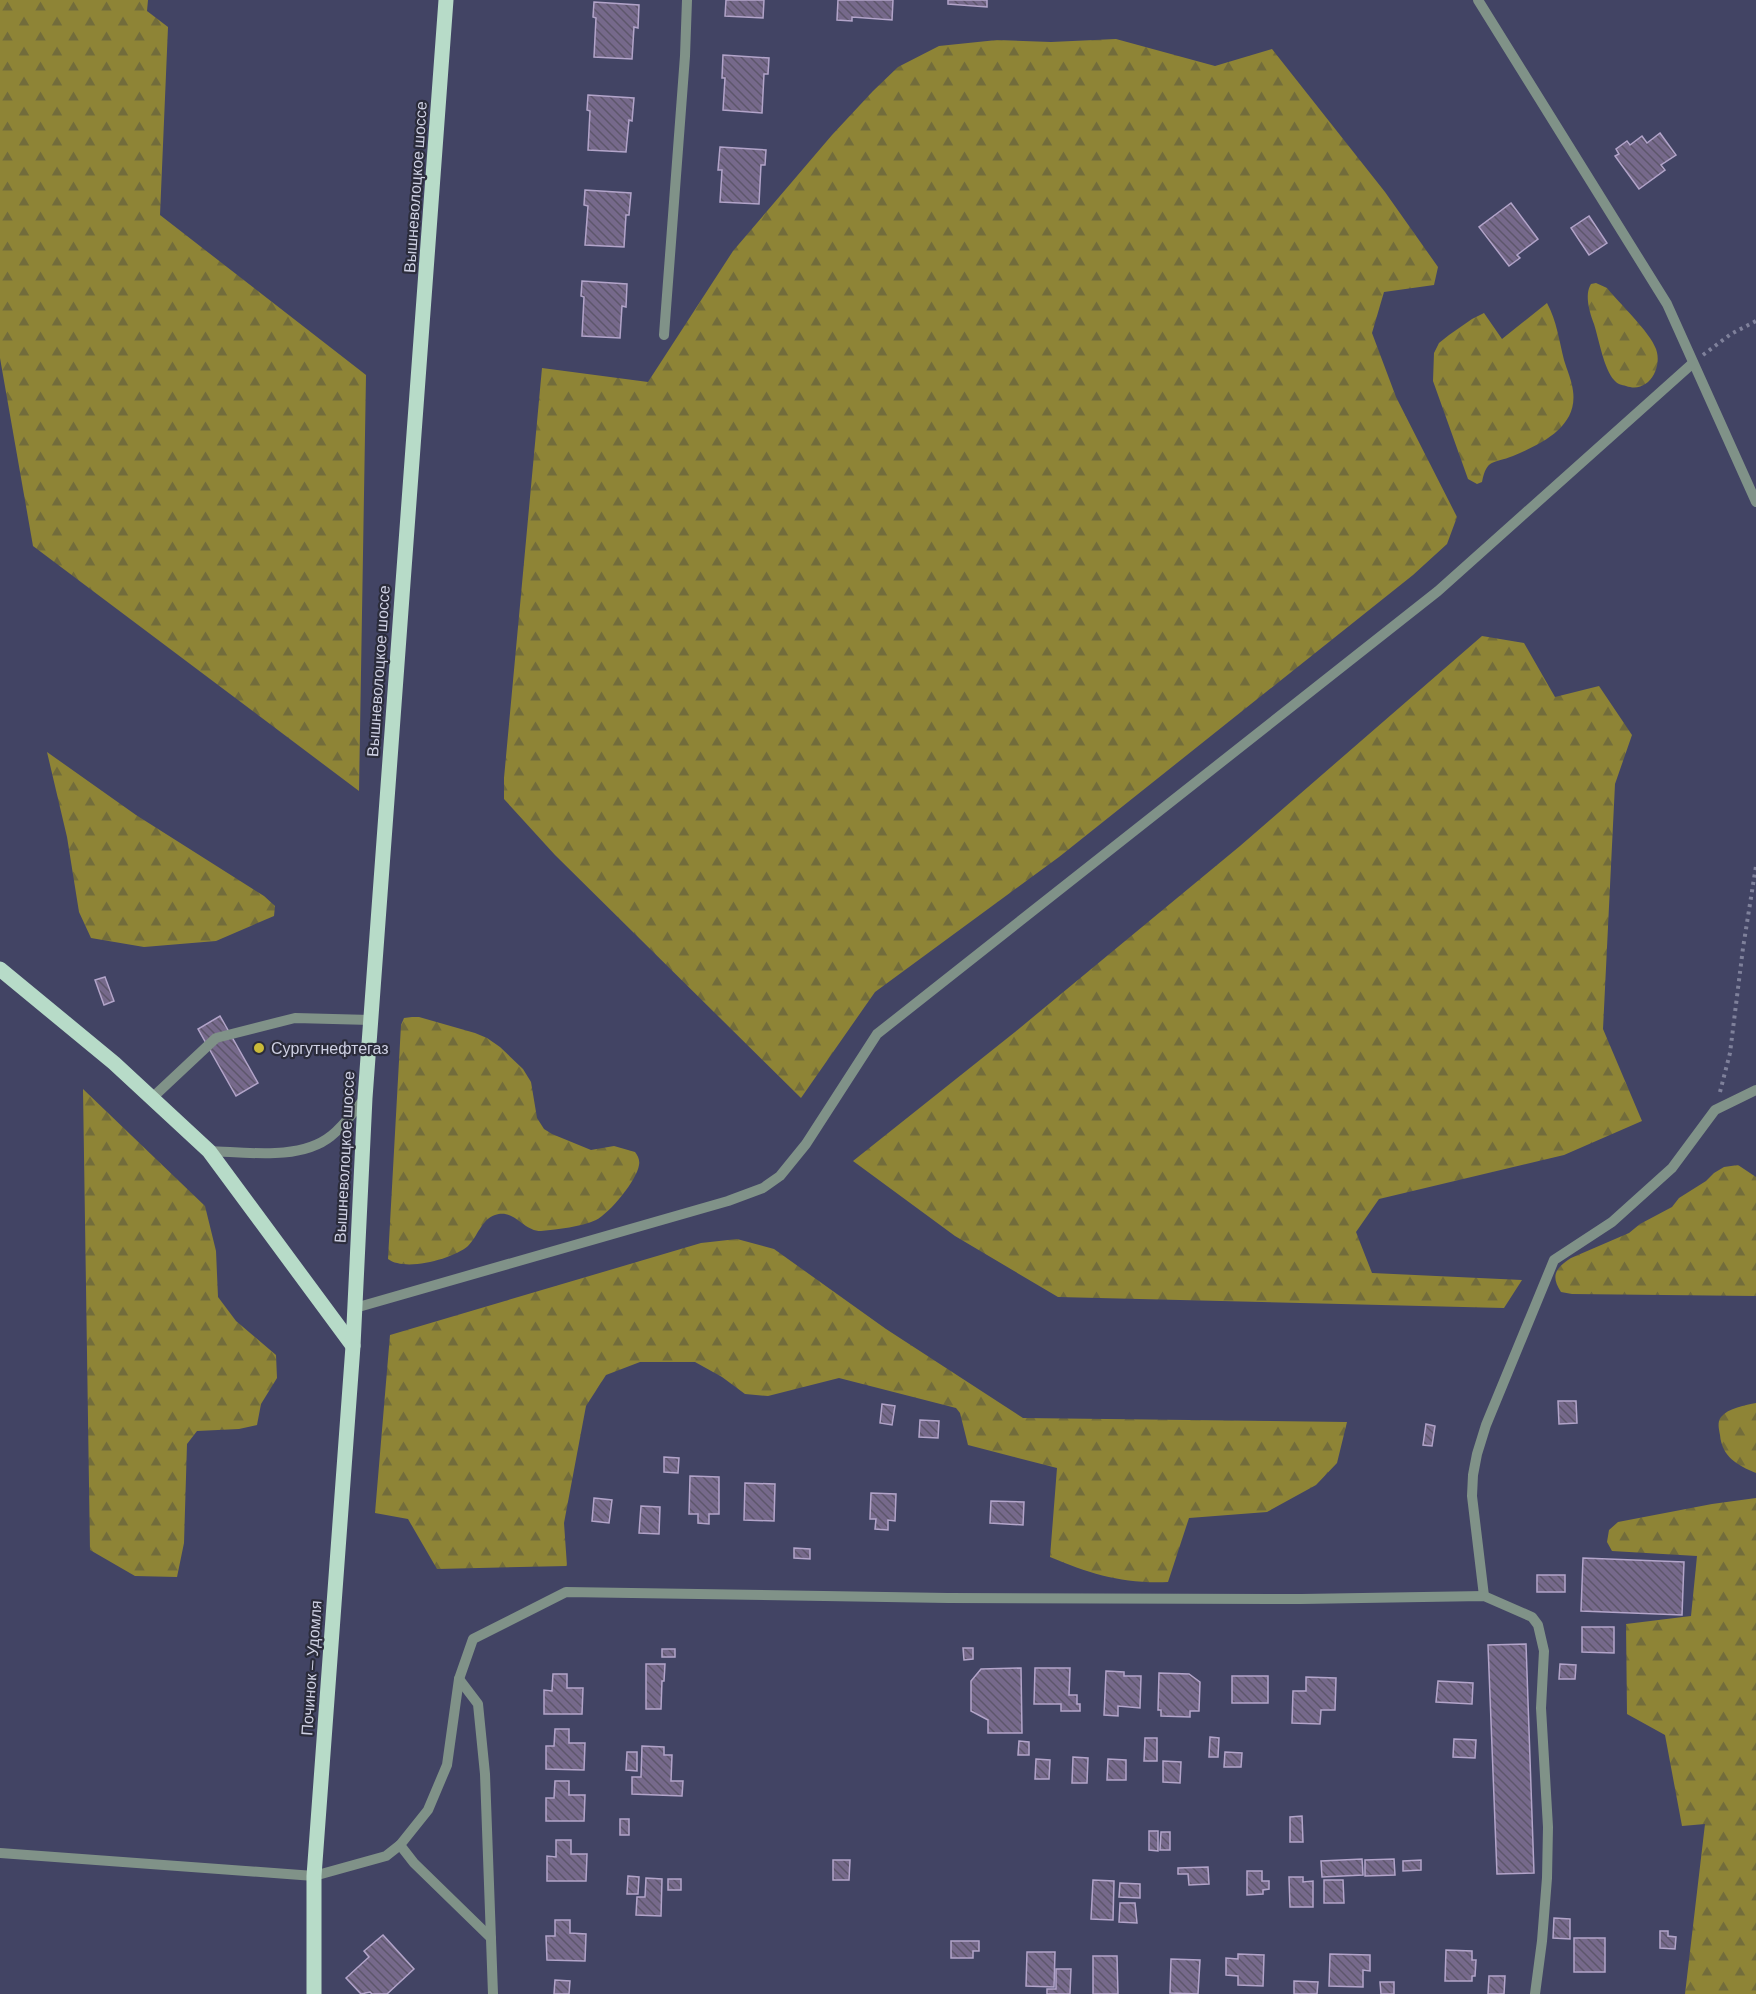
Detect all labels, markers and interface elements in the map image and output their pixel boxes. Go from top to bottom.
street label: Вышневолоцкое шоссе [399,100,430,273]
street label: Вышневолоцкое шоссе [362,584,393,757]
place label: Сургутнефтегаз [271,1038,389,1057]
marker: Сургутнефтегаз [252,1041,266,1055]
street label: Вышневолоцкое шоссе [330,1070,357,1243]
street label: Починок — Удомля [296,1600,325,1736]

